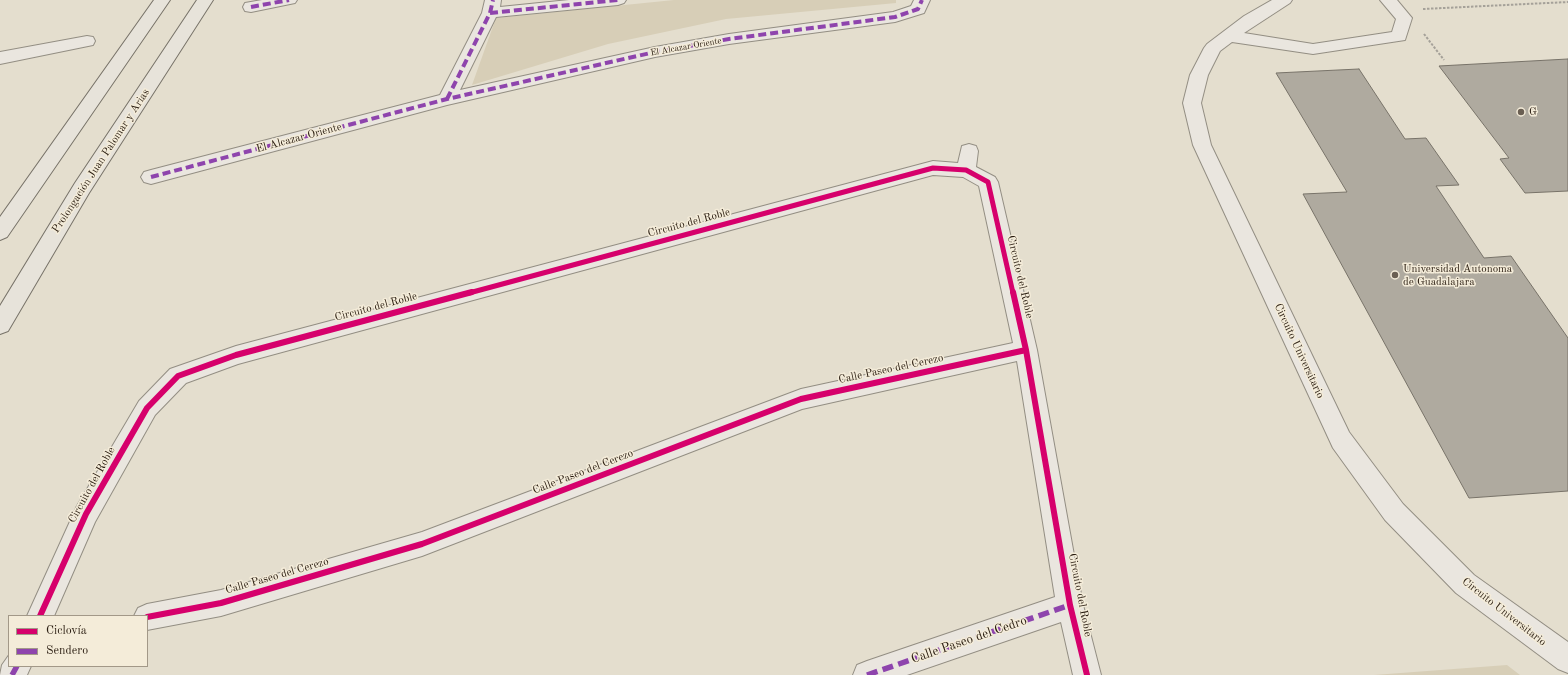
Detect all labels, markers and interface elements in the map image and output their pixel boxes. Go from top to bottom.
street label: El Alcazar Oriente [650,35,722,59]
street label: Prolongación Juan Palomar y Arias [49,86,153,236]
place label: G [1529,105,1537,119]
marker: G [1516,107,1526,117]
street label: El Alcazar Oriente [255,120,343,156]
street label: Circuito del Roble [646,206,732,240]
street label: Circuito del Roble [1004,234,1036,320]
place label: Universidad Autonoma de Guadalajara [1403,262,1512,288]
marker: Universidad Autonoma de Guadalajara [1390,270,1400,280]
street label: Circuito del Roble [333,290,419,324]
street label: Circuito Universitario [1271,301,1327,401]
street label: Calle Paseo del Cerezo [837,351,945,387]
street label: Circuito del Roble [66,445,118,525]
street label: Calle Paseo del Cerezo [531,447,635,497]
street label: Circuito del Roble [1065,552,1095,638]
street label: Calle Paseo del Cerezo [224,555,330,597]
street label: Circuito Universitario [1459,575,1549,649]
street label: Calle Paseo del Cedro [909,613,1029,667]
legend [8,615,148,667]
text: Ciclovía [46,625,87,637]
text: Sendero [46,645,88,657]

